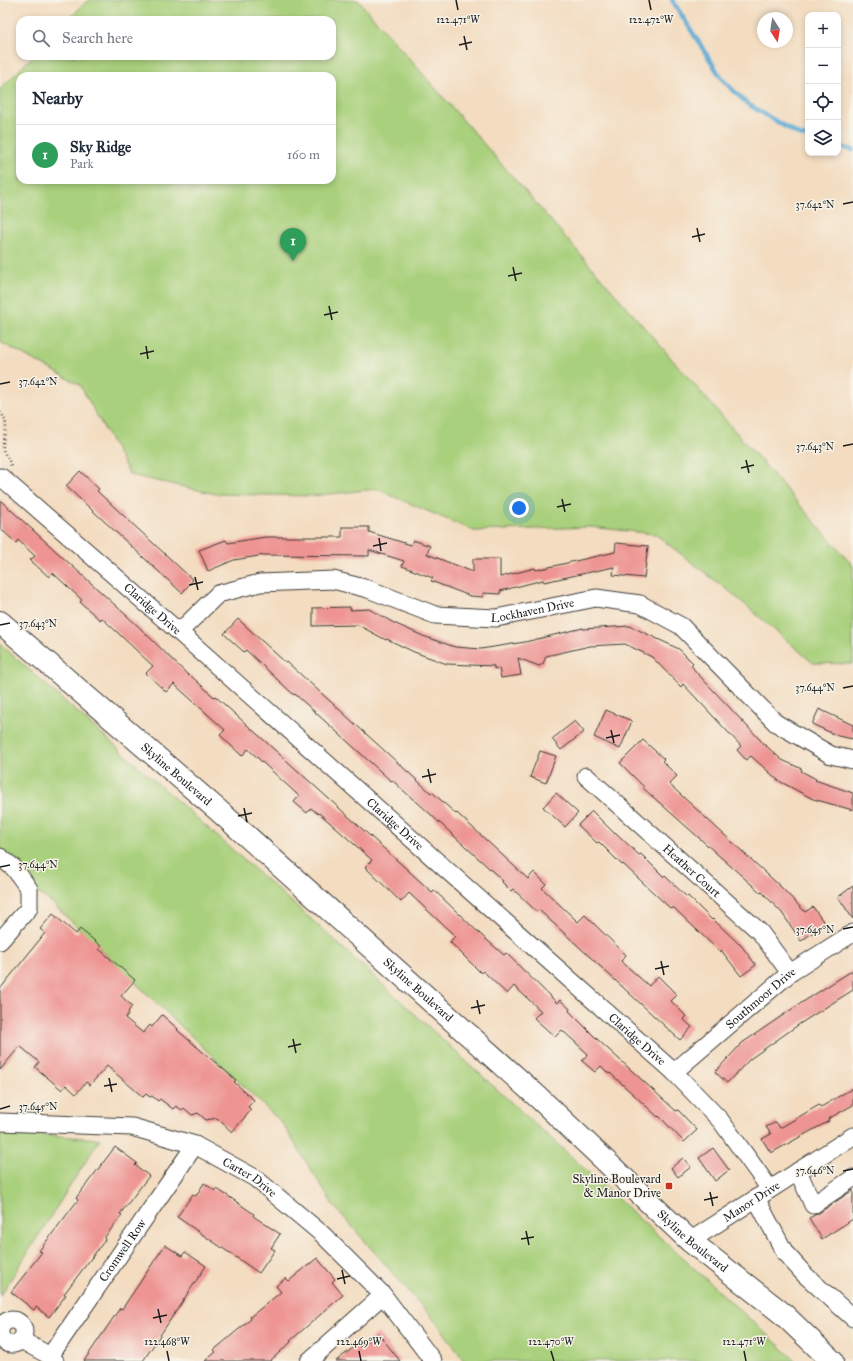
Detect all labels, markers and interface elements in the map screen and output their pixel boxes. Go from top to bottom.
north arrow [757,12,793,48]
map controls [805,12,841,156]
button: + [805,12,841,48]
text: 122.471°W [436,14,480,26]
text: 122.472°W [629,14,674,26]
search box [16,16,336,60]
icon: search [30,27,52,49]
text: Search here [62,29,133,47]
button: − [805,48,841,84]
button: locate [805,84,841,120]
text: Nearby [32,88,83,109]
button: layers [805,120,841,156]
text: Sky Ridge [70,138,131,156]
text: 1 [42,147,48,163]
text: 160 m [287,147,320,163]
text: Park [70,156,94,172]
text: 37.642°N [795,199,835,211]
pin: 1 [280,228,306,261]
text: 37.642°N [18,376,58,388]
text: 37.643°N [796,441,835,453]
your location [509,498,529,518]
street label: Claridge Drive [121,580,184,638]
street label: Lockhaven Drive [490,596,575,625]
text: 37.643°N [19,618,58,630]
text: 37.644°N [795,682,835,694]
street label: Skyline Boulevard [138,740,215,808]
street label: Claridge Drive [364,795,426,853]
street label: Heather Court [660,841,724,901]
text: 37.644°N [18,859,58,871]
text: 37.645°N [796,924,835,936]
street label: Skyline Boulevard [381,955,456,1025]
street label: Southmoor Drive [723,964,798,1032]
street label: Claridge Drive [606,1010,668,1068]
text: 37.645°N [19,1101,58,1113]
street label: Carter Drive [220,1155,279,1200]
text: 37.646°N [795,1165,835,1177]
place label: Skyline Boulevard & Manor Drive [572,1172,661,1200]
street label: Manor Drive [720,1178,782,1225]
marker: Skyline Boulevard & Manor Drive [664,1181,674,1191]
street label: Skyline Boulevard [654,1207,731,1275]
street label: Cromwell Row [96,1216,149,1284]
text: 122.468°W [144,1336,190,1348]
text: 122.469°W [336,1336,382,1348]
text: 122.470°W [528,1336,574,1348]
text: 122.471°W [722,1336,766,1348]

